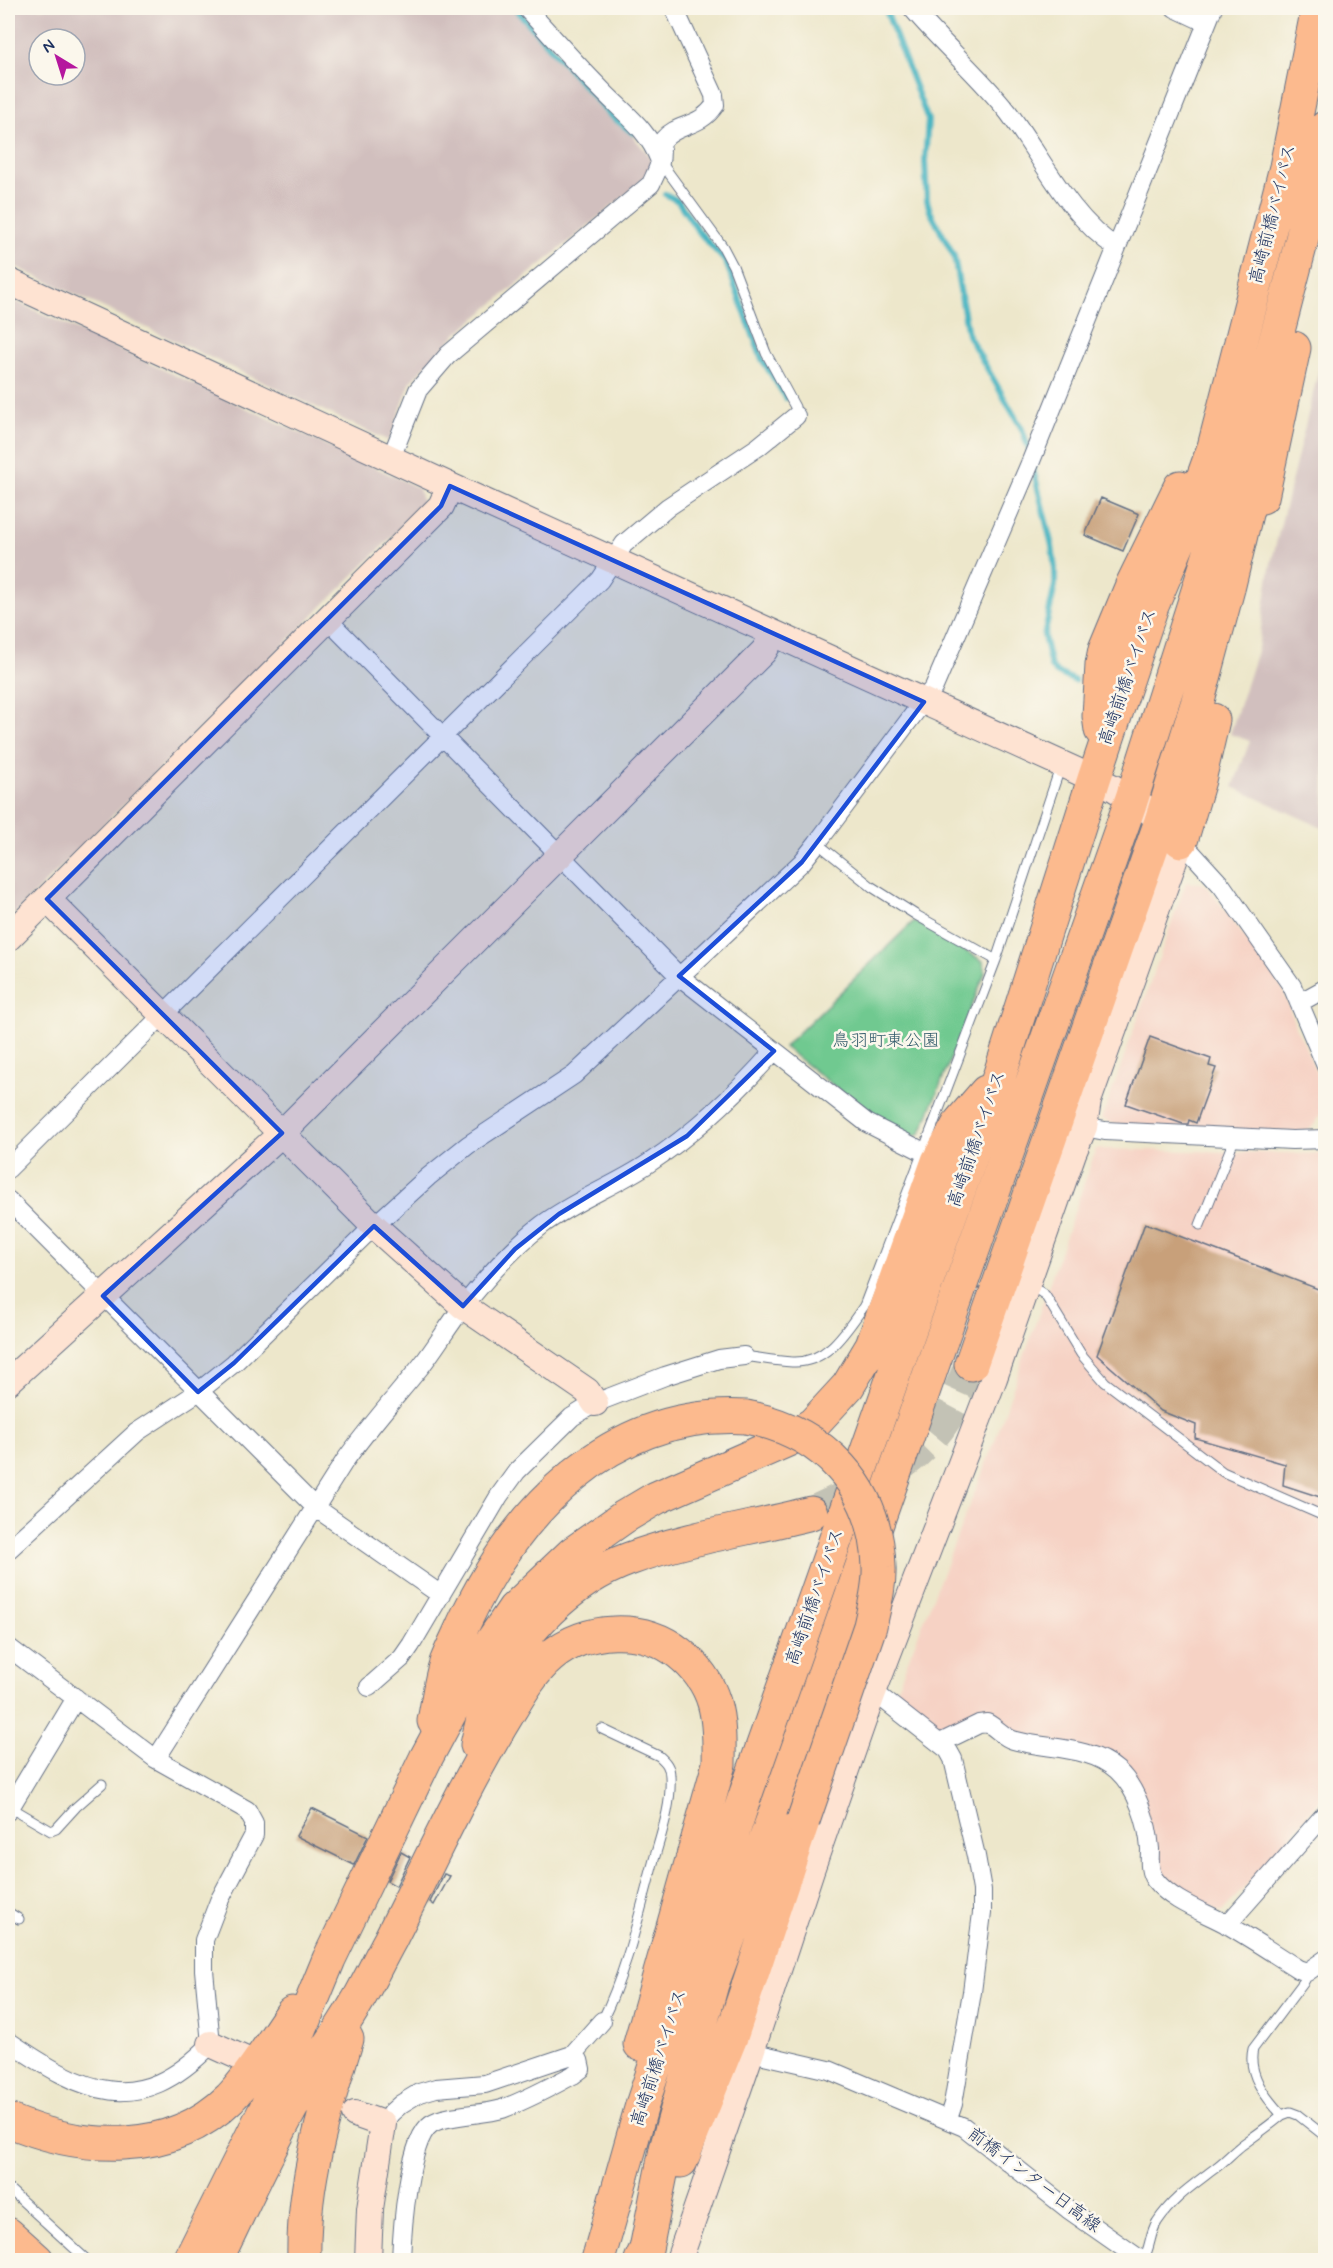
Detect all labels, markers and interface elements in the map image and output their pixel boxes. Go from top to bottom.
north arrow [27,27,87,87]
text: N [38,35,59,58]
street label: 高崎前橋バイパス [1244,141,1302,287]
street label: 高崎前橋バイパス [1093,605,1163,749]
park label: 鳥羽町東公園 [832,1029,940,1053]
street label: 高崎前橋バイパス [942,1067,1012,1211]
street label: 高崎前橋バイパス [780,1525,850,1669]
street label: 高崎前橋バイパス [625,1986,693,2130]
street label: 前橋インター日高線 [962,2122,1106,2238]

